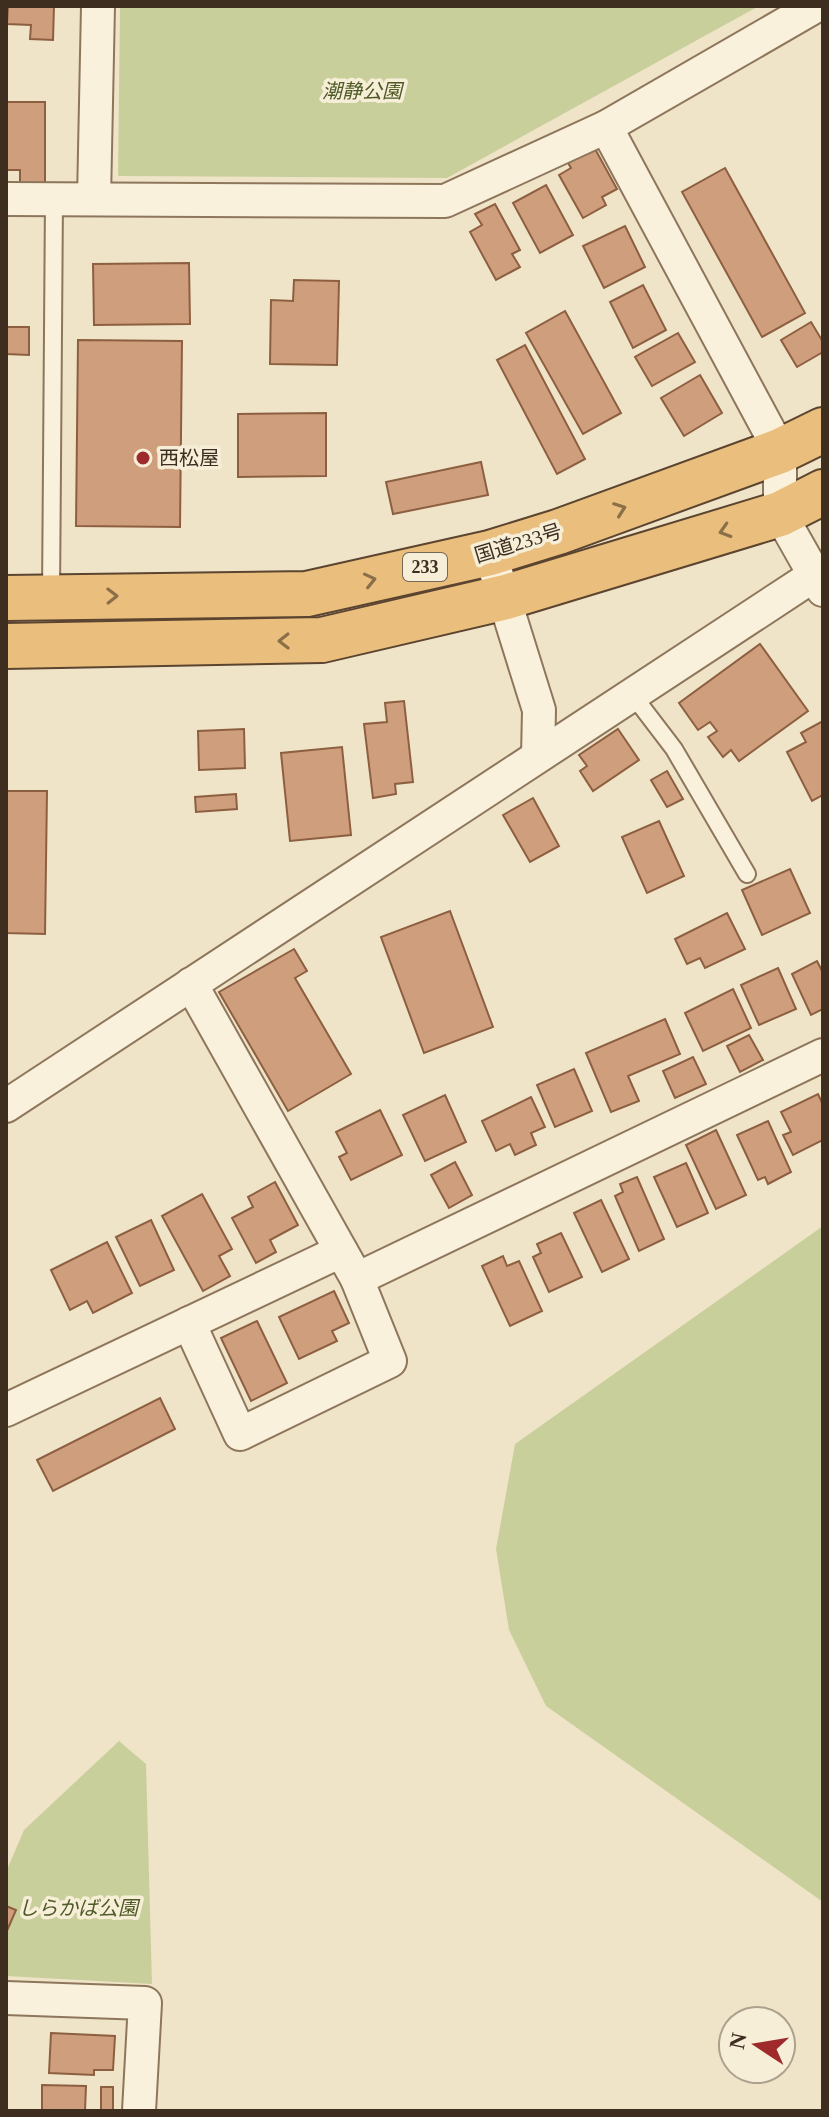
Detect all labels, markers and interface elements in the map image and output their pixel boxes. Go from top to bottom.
park label: 潮静公園 [322,80,405,102]
place label: 西松屋 [159,447,219,469]
marker: 西松屋 [134,449,152,467]
one-way arrow [612,502,626,519]
street label: 国道233号 [472,519,564,567]
one-way arrow [719,522,732,538]
road number: 233 [403,553,447,581]
one-way arrow [363,572,377,589]
one-way arrow [106,588,119,605]
one-way arrow [277,632,290,649]
park label: しらかば公園 [18,1897,141,1919]
north arrow [717,2005,797,2085]
text: N [724,2030,752,2051]

